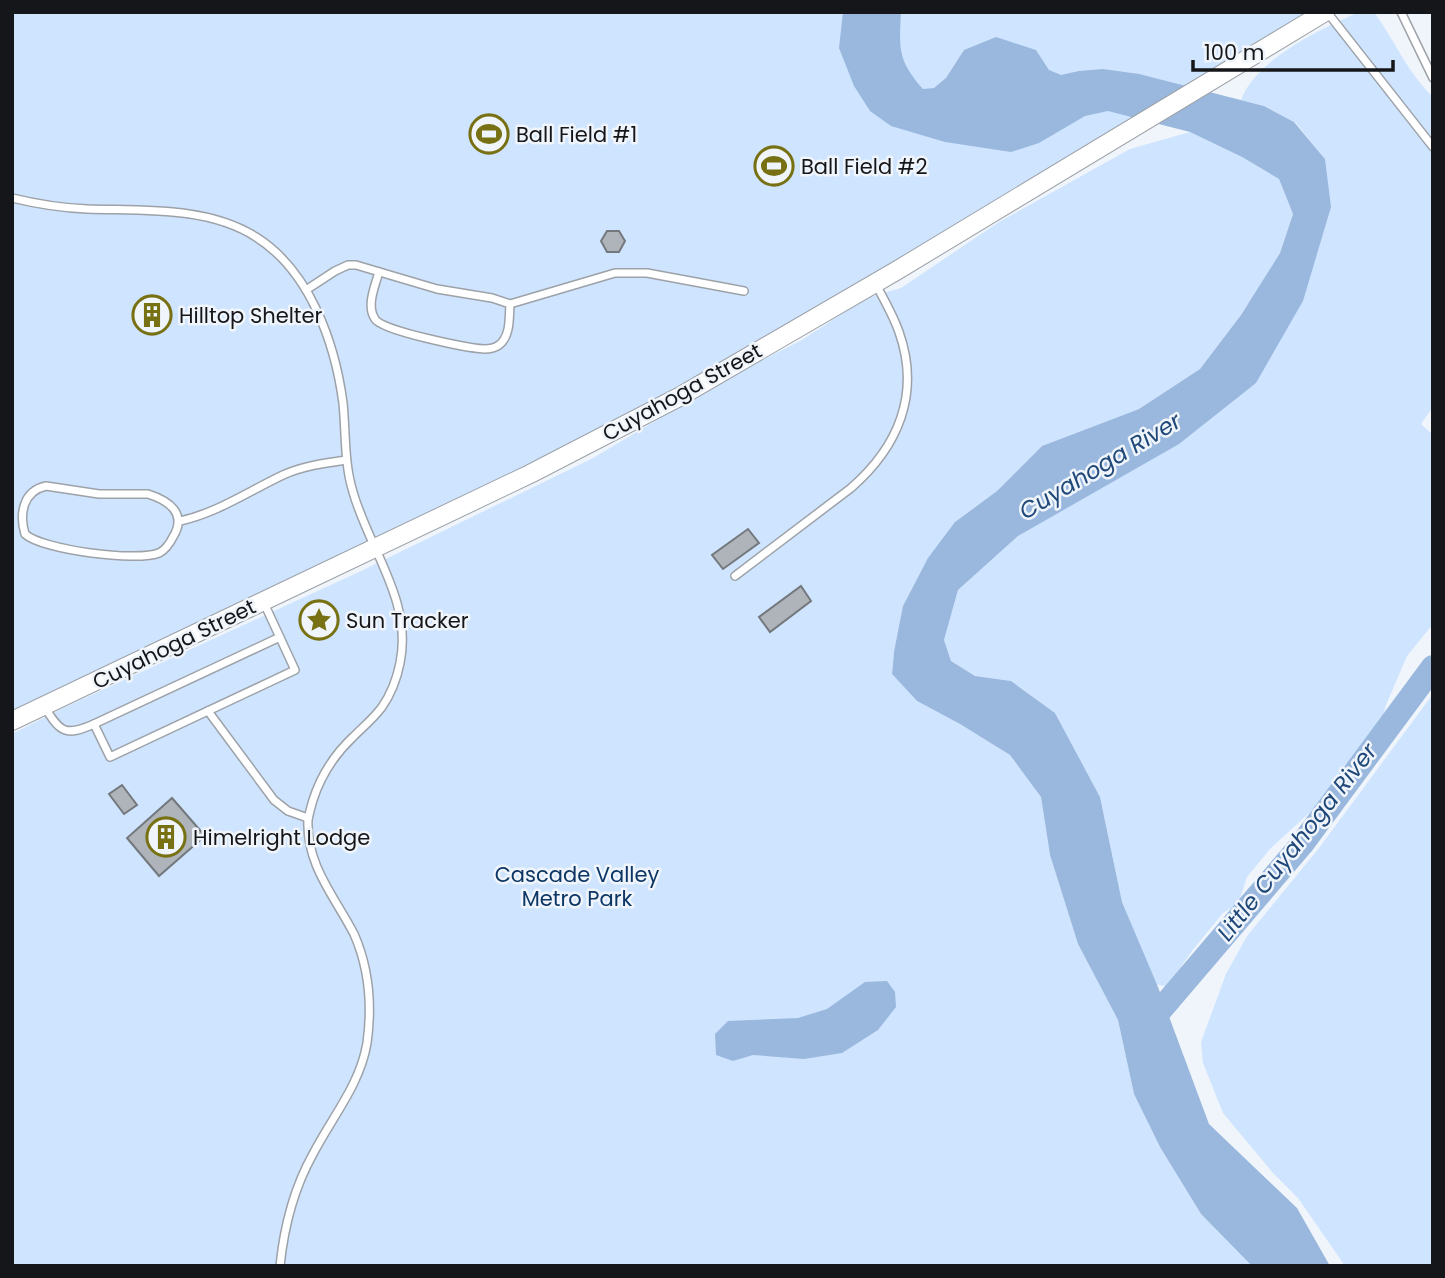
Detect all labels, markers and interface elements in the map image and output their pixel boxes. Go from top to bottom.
scale bar [1193,28,1392,72]
text: 100 m [1204,38,1264,67]
sports icon: Ball Field #1 [468,113,510,155]
place label: Ball Field #1 [516,120,637,149]
sports icon: Ball Field #2 [753,145,795,187]
place label: Ball Field #2 [801,152,927,181]
building icon: Hilltop Shelter [131,294,173,336]
place label: Hilltop Shelter [179,301,323,330]
street label: Cuyahoga Street [597,336,767,448]
water label: Cuyahoga River [1013,404,1188,527]
street label: Cuyahoga Street [88,592,260,696]
place icon: Sun Tracker [298,599,340,641]
place label: Sun Tracker [346,606,469,635]
water label: Little Cuyahoga River [1210,735,1385,948]
building icon: Himelright Lodge [145,816,187,858]
place label: Himelright Lodge [193,823,370,852]
park label: Cascade Valley Metro Park [495,860,660,913]

